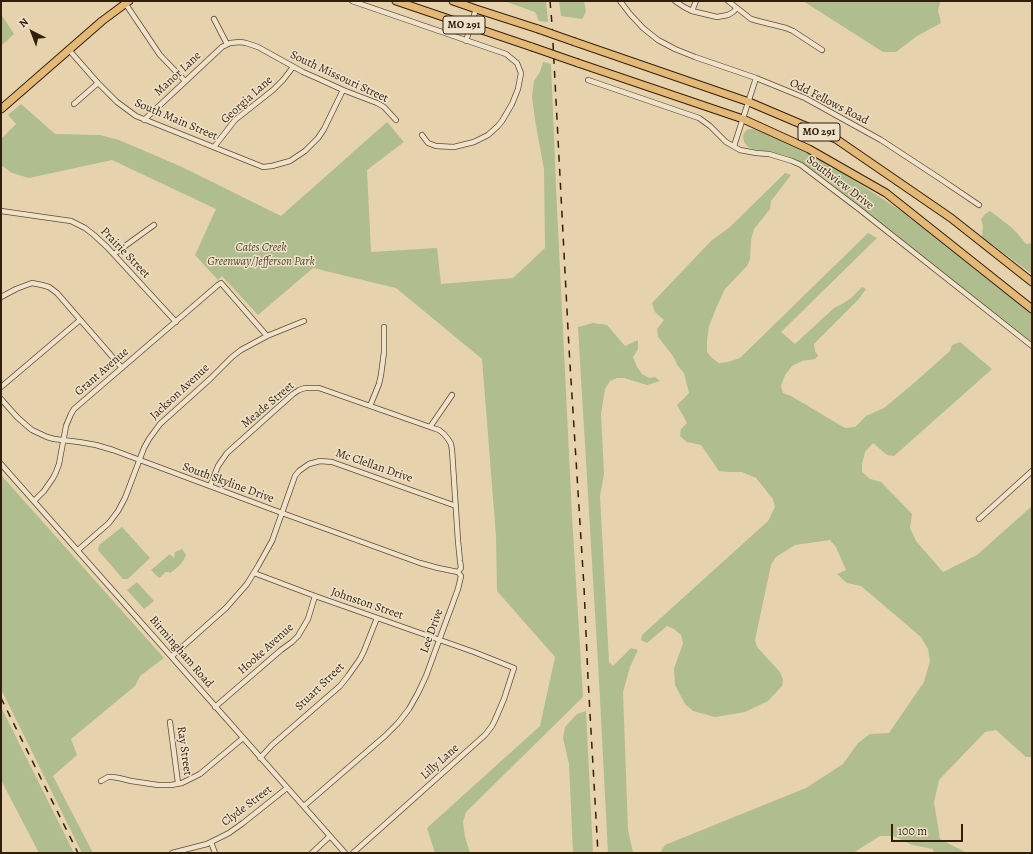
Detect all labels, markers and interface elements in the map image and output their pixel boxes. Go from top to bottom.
north arrow [12,12,52,52]
text: N [16,14,32,31]
road number: MO 291 [443,16,485,34]
street label: South Missouri Street [288,48,390,106]
street label: Manor Lane [152,49,204,99]
street label: Georgia Lane [218,73,276,127]
street label: Odd Fellows Road [787,76,871,128]
street label: South Main Street [132,96,220,144]
road number: MO 291 [798,123,840,141]
street label: Southview Drive [803,153,877,213]
street label: Prairie Street [97,225,153,281]
park label: Cates Creek Greenway/Jefferson Park [207,241,315,269]
street label: Grant Avenue [72,345,132,399]
street label: Jackson Avenue [147,361,213,423]
street label: Meade Street [239,379,297,431]
street label: Mc Clellan Drive [334,446,414,486]
street label: South Skyline Drive [180,460,276,506]
street label: Johnston Street [329,585,405,623]
street label: Lee Drive [417,607,447,655]
street label: Birmingham Road [146,613,216,691]
street label: Hooke Avenue [235,620,297,678]
street label: Stuart Street [292,660,348,714]
street label: Ray Street [173,725,195,777]
street label: Lilly Lane [418,741,462,783]
street label: Clyde Street [219,782,275,830]
scale bar [893,816,965,842]
text: 100 m [898,823,927,839]

